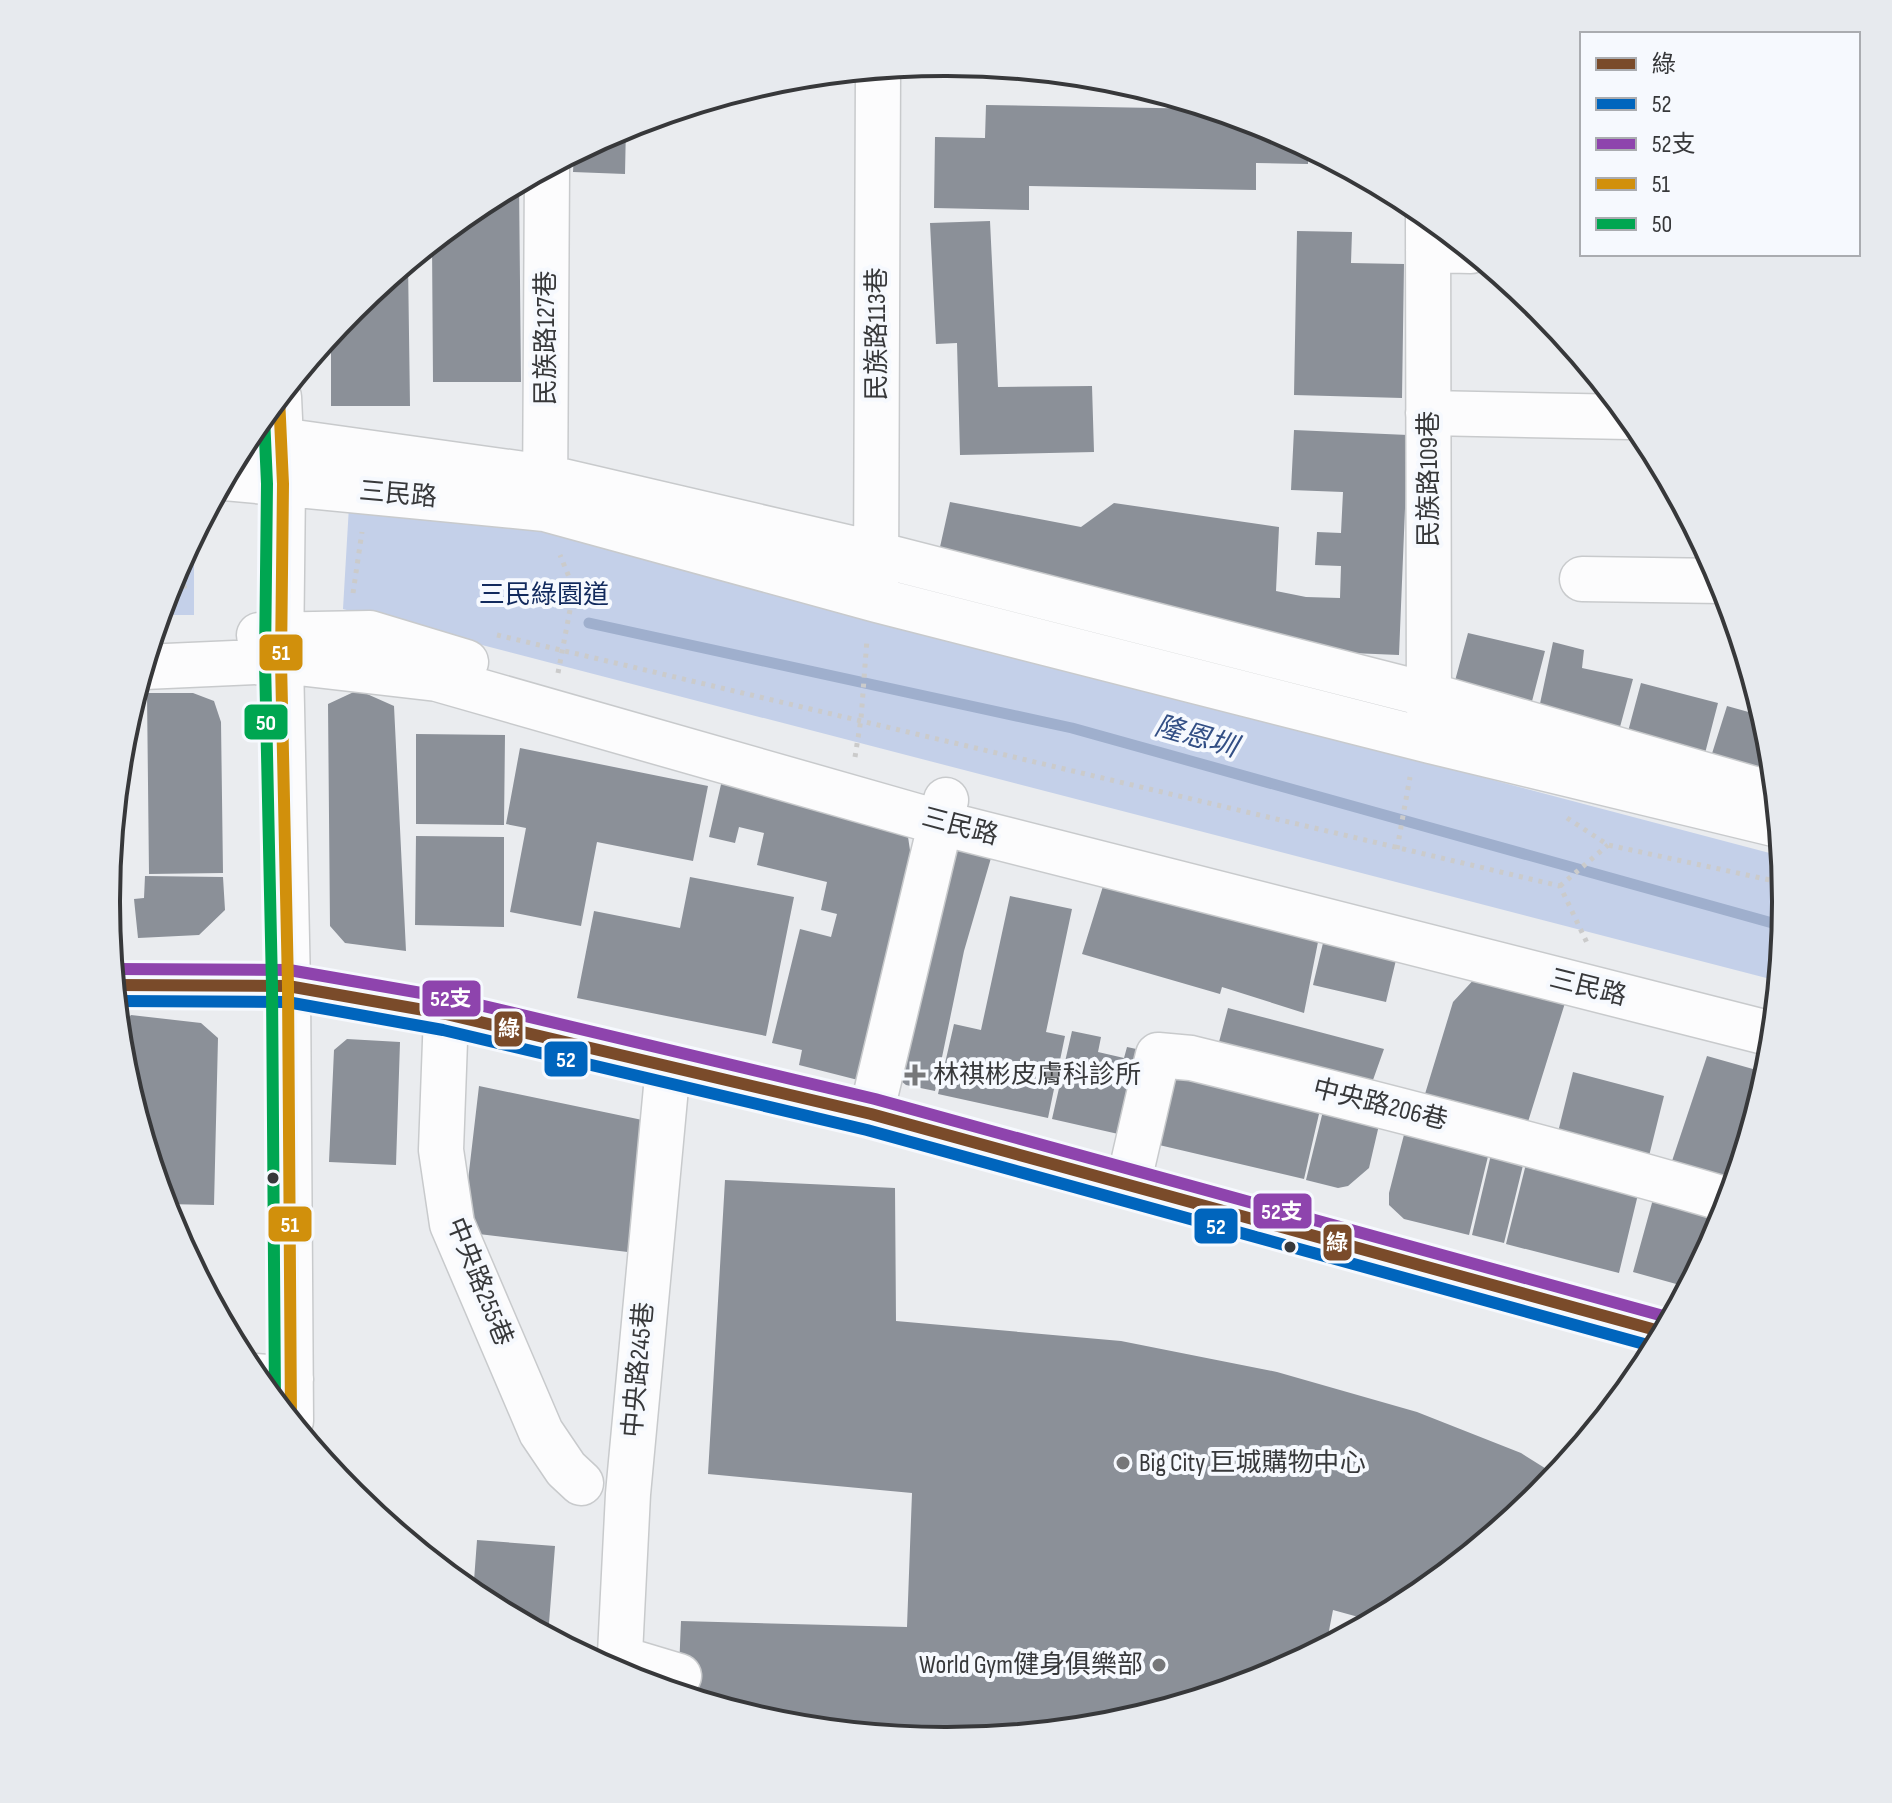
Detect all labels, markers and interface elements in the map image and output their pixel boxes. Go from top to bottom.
legend [1580,32,1860,256]
text: 綠 [1652,50,1676,79]
text: 52 [1652,90,1672,119]
text: 52支 [1652,130,1696,159]
text: 51 [1652,170,1671,199]
text: 50 [1652,210,1672,239]
street label: 民族路113巷 [862,267,893,401]
street label: 民族路127巷 [531,271,562,405]
street label: 民族路109巷 [1414,411,1445,547]
street label: 三民路 [358,476,438,514]
park label: 三民綠園道 [479,580,609,611]
line badge: 51 [258,633,304,672]
text: 51 [272,640,291,667]
line badge: 50 [243,703,289,741]
text: 50 [256,710,276,737]
water label: 隆恩圳 [1151,710,1245,766]
street label: 三民路 [918,802,1002,852]
street label: 三民路 [1546,964,1630,1012]
line badge: 52支 [421,979,482,1018]
text: 52支 [430,986,472,1013]
line badge: 綠 [493,1010,524,1048]
text: 綠 [498,1016,520,1043]
line badge: 52 [543,1040,589,1078]
text: 52 [556,1047,576,1074]
place label: 林祺彬皮膚科診所 [933,1060,1141,1091]
marker: 林祺彬皮膚科診所 [904,1064,926,1086]
street label: 中央路206巷 [1309,1073,1451,1137]
unlabelled marker [265,1170,281,1186]
line badge: 52支 [1252,1192,1313,1230]
text: 52支 [1261,1199,1303,1226]
line badge: 51 [267,1205,313,1243]
line badge: 52 [1193,1207,1239,1245]
text: 51 [281,1212,300,1239]
street label: 中央路255巷 [439,1213,519,1351]
text: 52 [1206,1214,1226,1241]
line badge: 綠 [1322,1223,1353,1262]
text: 綠 [1326,1230,1348,1257]
unlabelled marker [1282,1239,1298,1255]
street label: 中央路245巷 [618,1301,660,1439]
place label: Big City 巨城購物中心 [1139,1448,1366,1479]
marker: Big City 巨城購物中心 [1114,1454,1132,1472]
place label: World Gym健身俱樂部 [919,1650,1143,1681]
marker: World Gym健身俱樂部 [1150,1656,1168,1674]

